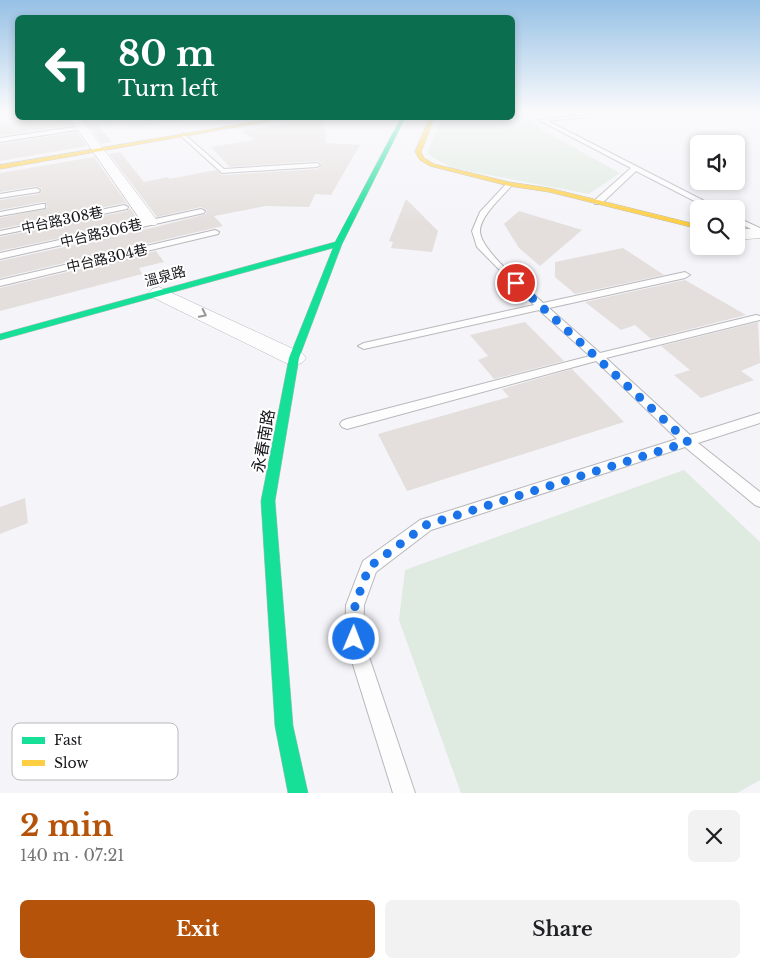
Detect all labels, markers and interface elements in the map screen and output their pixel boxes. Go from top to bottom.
text: 80 m [118,32,215,75]
icon: left [35,35,100,100]
text: Turn left [118,75,218,102]
map controls [690,135,745,255]
button: sound [690,135,745,190]
button: search [690,200,745,255]
street label: 中台路308巷 [19,203,105,237]
street label: 中台路306巷 [58,215,144,251]
street label: 中台路304巷 [65,240,149,276]
street label: 溫泉路 [142,262,188,290]
pin [495,262,537,304]
icon: arrive [502,269,530,297]
one-way arrow [198,308,207,319]
street label: 永春南路 [248,408,278,474]
position arrow [327,612,379,664]
legend [12,723,178,780]
text: Fast [54,731,83,749]
text: Slow [54,754,88,772]
text: 2 min [20,807,113,844]
button: close [688,810,740,862]
text: 140 m · 07:21 [20,845,124,865]
button: Exit [20,900,375,958]
button: Share [385,900,740,958]

